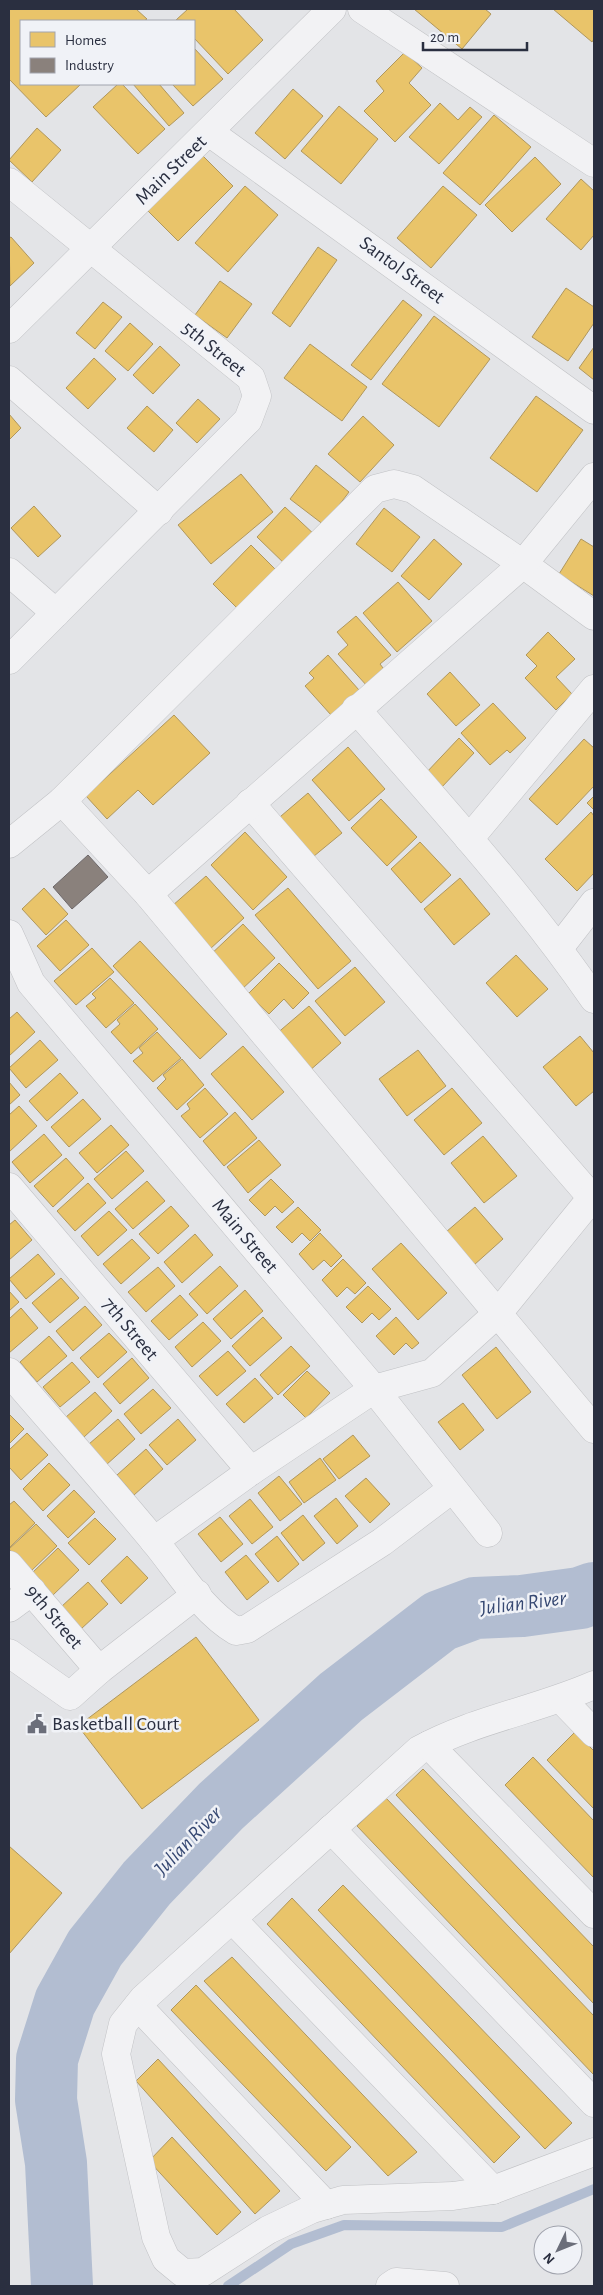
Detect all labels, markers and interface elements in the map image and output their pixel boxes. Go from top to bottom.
legend [20,20,195,85]
scale bar [423,20,527,52]
text: 20 m [430,30,459,45]
text: Homes [65,33,107,48]
text: Industry [65,58,114,73]
street label: Main Street [132,131,211,209]
street label: Santol Street [356,233,449,308]
street label: 5th Street [178,317,250,381]
street label: Main Street [208,1195,282,1278]
street label: 7th Street [98,1294,162,1365]
street label: 9th Street [22,1581,87,1653]
water label: Julian River [478,1587,568,1619]
public building icon: Basketball Court [26,1713,48,1735]
place label: Basketball Court [52,1714,180,1734]
water label: Julian River [150,1802,226,1880]
north arrow [533,2225,583,2275]
text: N [541,2250,558,2267]

